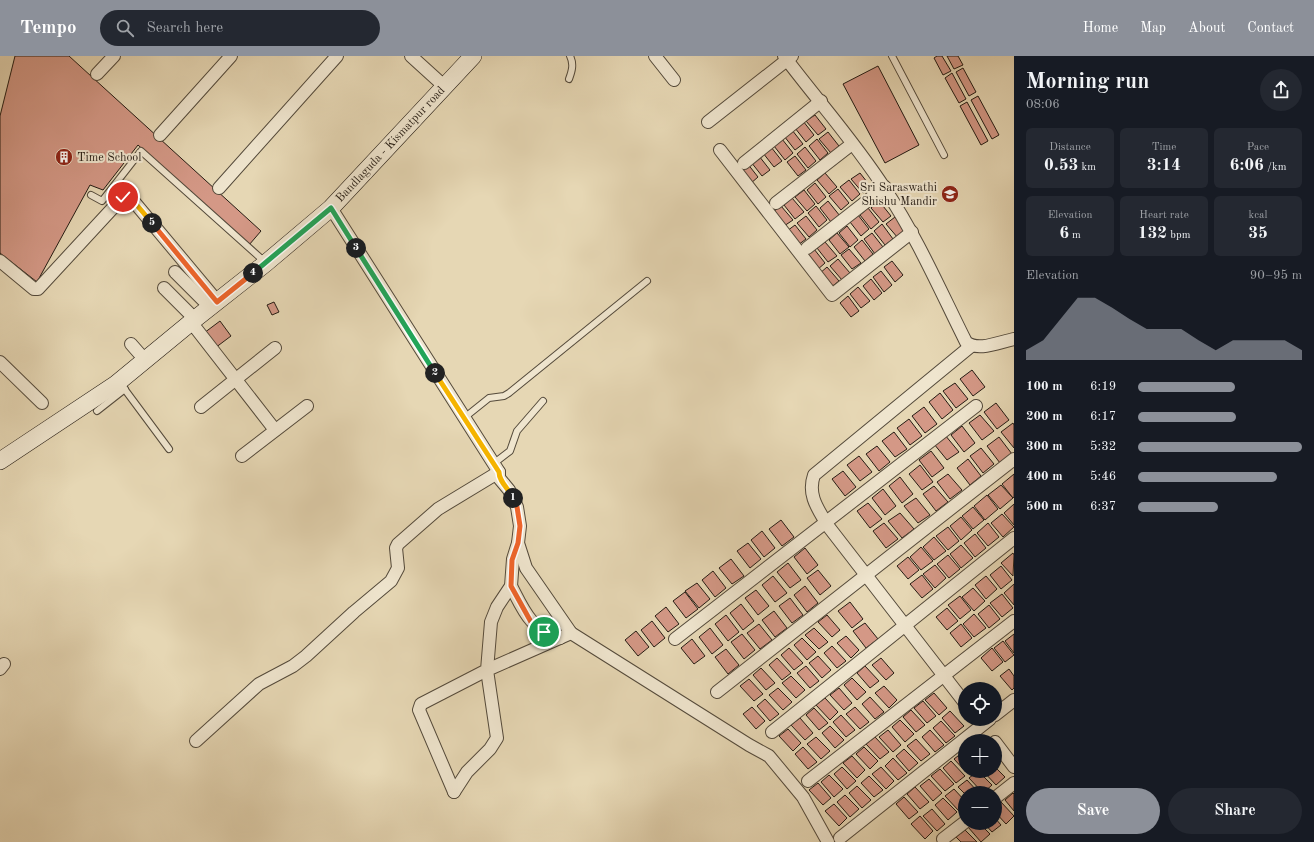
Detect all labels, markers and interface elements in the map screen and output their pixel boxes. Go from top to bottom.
search box [100,10,380,46]
icon: search [114,17,136,39]
text: Tempo [20,19,76,38]
text: Search here [146,21,223,36]
text: Home [1083,21,1118,35]
text: Map [1140,21,1166,35]
text: About [1188,21,1225,35]
text: Contact [1247,21,1294,35]
button: share [1260,69,1302,111]
text: Morning run [1026,71,1149,93]
street label: Bandlaguda - Kismatpur road [334,84,447,205]
text: 08:06 [1026,98,1060,111]
text: Distance [1049,142,1091,153]
text: Time [1152,142,1176,153]
text: Pace [1247,142,1269,153]
building icon: Time School [54,147,74,167]
place label: Time School [77,152,142,164]
text: 0.53 [1044,157,1078,174]
text: 3:14 [1147,157,1181,174]
text: 6:06 [1230,157,1264,174]
text: km [1078,162,1096,173]
text: /km [1264,162,1286,173]
pin [106,180,140,214]
place label: Sri Saraswathi Shishu Mandir [860,182,937,208]
school or university icon: Sri Saraswathi Shishu Mandir [940,184,960,204]
icon: check [112,186,134,208]
text: Elevation [1048,210,1092,221]
text: Heart rate [1139,210,1189,221]
text: kcal [1249,210,1267,221]
pin: 5 [142,213,162,233]
text: 5 [149,217,155,228]
text: 6 [1059,225,1069,242]
text: 132 [1138,225,1167,242]
text: 35 [1248,225,1268,242]
text: m [1069,230,1081,241]
text: bpm [1167,230,1190,241]
pin: 3 [346,238,366,258]
text: 3 [353,242,359,253]
pin: 4 [243,263,263,283]
text: 4 [250,267,256,278]
text: Elevation [1026,269,1079,282]
text: 90–95 m [1250,269,1302,282]
pin: 2 [425,363,445,383]
text: 2 [432,367,438,378]
text: 100 m [1026,380,1063,393]
text: 6:19 [1090,380,1116,393]
text: 200 m [1026,410,1063,423]
text: 6:17 [1090,410,1116,423]
text: 300 m [1026,440,1063,453]
text: 5:32 [1090,440,1116,453]
text: 400 m [1026,470,1063,483]
text: 5:46 [1090,470,1116,483]
pin: 1 [503,488,523,508]
text: 1 [510,492,516,503]
text: 500 m [1026,500,1063,513]
text: 6:37 [1090,500,1116,513]
pin [527,615,561,649]
icon: arrive [533,621,555,643]
map controls [958,682,1002,830]
button: locate [958,682,1002,726]
button: + [958,734,1002,778]
button: − [958,786,1002,830]
button: Save [1026,788,1160,834]
button: Share [1168,788,1302,834]

